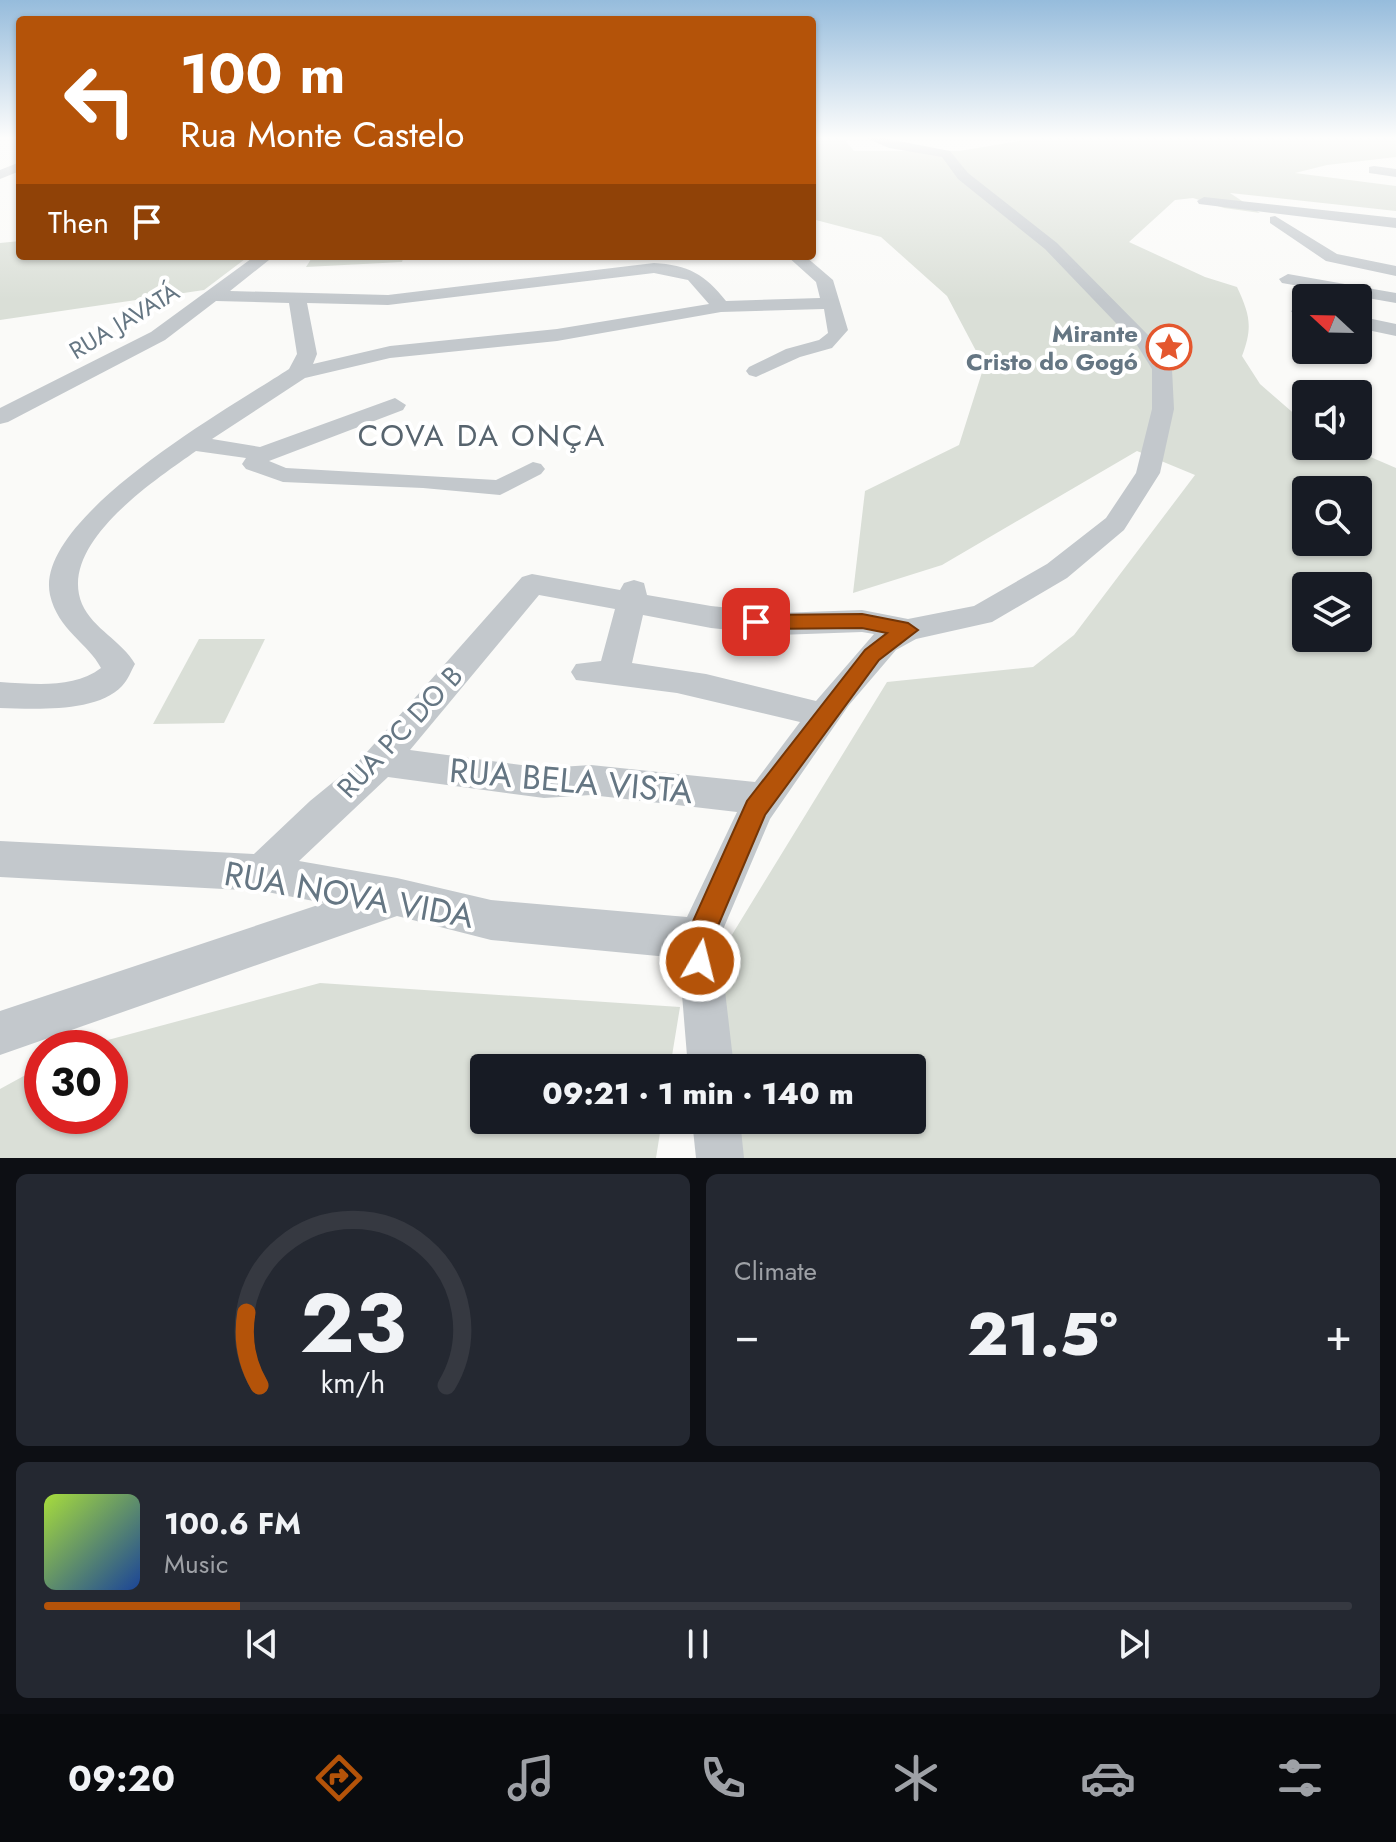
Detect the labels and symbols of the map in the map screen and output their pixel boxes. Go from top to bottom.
street label: RUA JAVATÁ [62,274,186,368]
north arrow [1292,284,1372,364]
place label: Mirante Cristo do Gogó [966,316,1138,379]
place icon: Mirante Cristo do Gogó [1145,323,1193,371]
district label: COVA DA ONÇA [358,414,606,457]
pin [722,588,790,656]
street label: RUA PC DO B [328,657,472,807]
street label: RUA BELA VISTA [447,746,695,816]
street label: RUA NOVA VIDA [221,849,478,941]
position arrow [658,919,742,1003]
speed limit sign: 30 [24,1030,128,1134]

